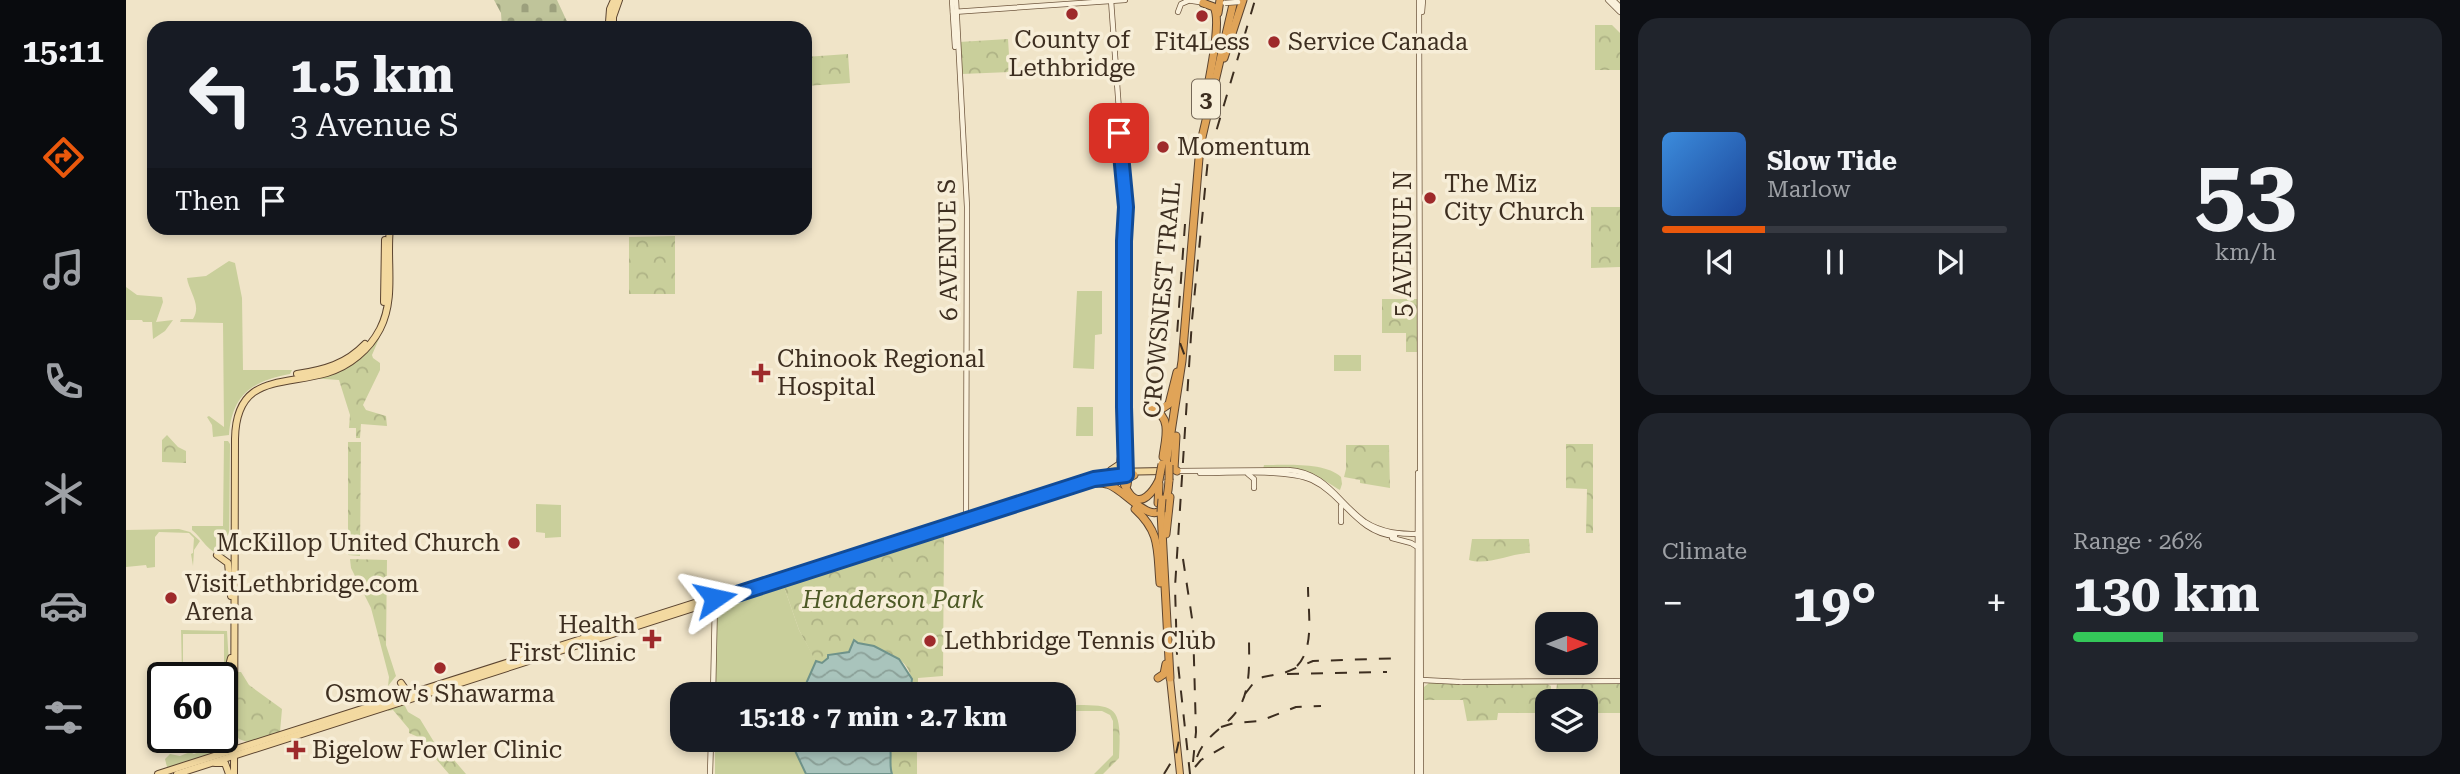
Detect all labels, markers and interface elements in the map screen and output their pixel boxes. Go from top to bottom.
marker: County of Lethbridge [1064,6,1080,22]
marker: Fit4Less [1194,8,1210,24]
place label: County of Lethbridge [1009,26,1135,82]
place label: Fit4Less [1154,28,1250,56]
place label: Service Canada [1288,28,1468,56]
text: 15:11 [22,32,104,70]
marker: Service Canada [1266,34,1282,50]
text: 1.5 km [290,47,454,104]
icon: left [175,49,266,140]
road number: 3 [1192,80,1220,118]
pin [1089,103,1149,163]
text: 3 Avenue S [290,106,459,144]
icon: arrive [1100,114,1138,152]
icon: directions [39,133,88,182]
place label: Momentum [1177,133,1311,161]
marker: Momentum [1155,139,1171,155]
text: 53 [2195,140,2296,246]
text: Slow Tide [1767,146,1897,176]
place label: The Miz City Church [1444,170,1585,226]
street label: 5 AVENUE N [1389,171,1417,317]
text: Marlow [1767,176,1850,203]
street label: 6 AVENUE S [933,179,963,321]
street label: CROWSNEST TRAIL [1138,181,1186,419]
icon: arrive [254,182,292,220]
text: Then [175,186,240,216]
marker: The Miz City Church [1422,190,1438,206]
text: km/h [2215,239,2276,266]
icon: previous [1701,243,1739,281]
icon: pause [1816,243,1854,281]
icon: next [1931,243,1969,281]
icon: music [39,245,88,294]
place label: Chinook Regional Hospital [777,345,985,401]
icon: phone [39,357,88,406]
marker: Chinook Regional Hospital [751,363,771,383]
icon: climate [39,469,88,518]
text: Range · 26% [2073,528,2202,555]
place label: McKillop United Church [216,529,500,557]
marker: McKillop United Church [506,535,522,551]
text: Climate [1662,538,1747,565]
position arrow [678,561,752,635]
text: 130 km [2073,563,2260,624]
place label: VisitLethbridge.com Arena [185,570,419,626]
text: 19° [1792,573,1877,634]
icon: car [39,581,88,630]
text: − [1662,581,1683,625]
text: + [1986,581,2007,625]
park label: Henderson Park [801,586,984,614]
marker: VisitLethbridge.com Arena [163,590,179,606]
place label: Health First Clinic [509,611,636,667]
north arrow [1535,612,1598,676]
map controls [1535,612,1598,752]
place label: Lethbridge Tennis Club [944,627,1216,655]
marker: Health First Clinic [642,629,662,649]
marker: Lethbridge Tennis Club [922,633,938,649]
marker: Osmow's Shawarma [432,660,448,676]
speed limit sign: 60 [147,662,238,753]
place label: Osmow's Shawarma [325,680,555,708]
button: layers [1535,689,1598,752]
icon: filters [39,693,88,742]
text: 15:18 · 7 min · 2.7 km [739,702,1007,732]
place label: Bigelow Fowler Clinic [312,736,562,764]
marker: Bigelow Fowler Clinic [286,740,306,760]

